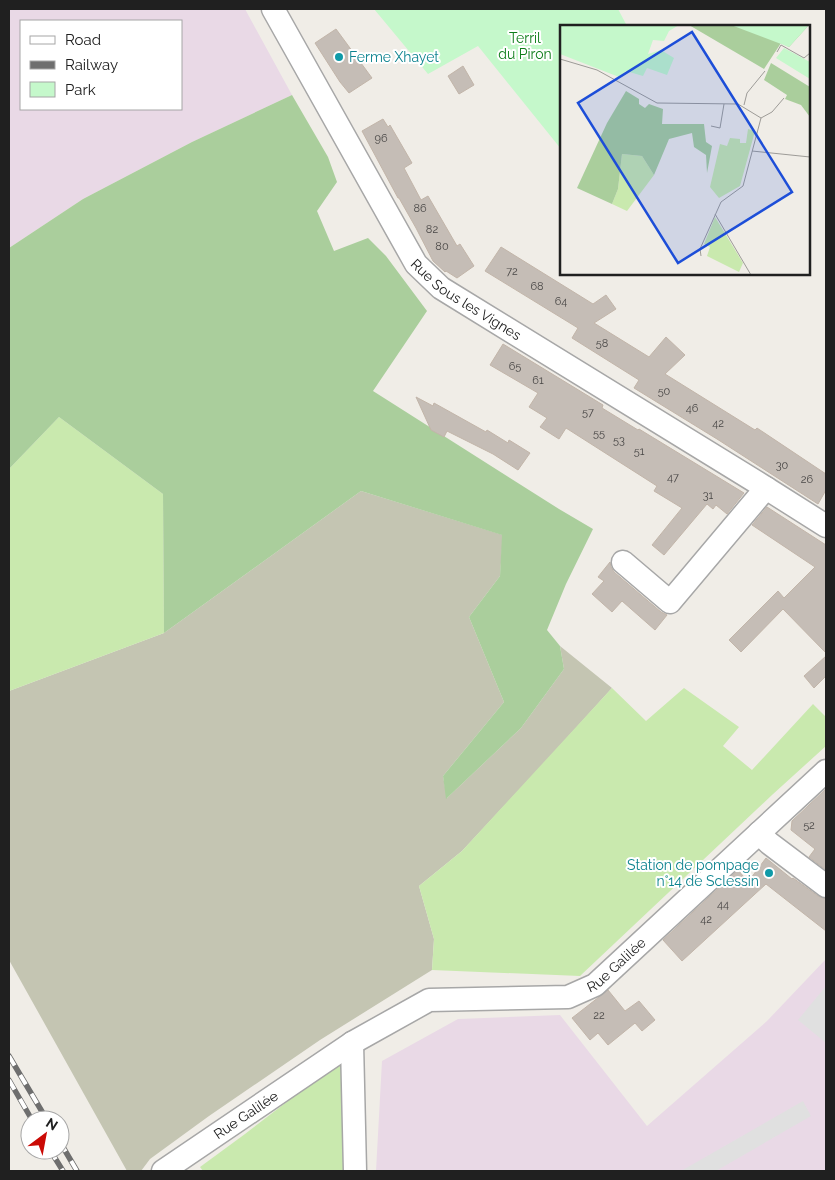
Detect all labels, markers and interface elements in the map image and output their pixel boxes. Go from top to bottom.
legend [20,20,182,110]
inset map [560,25,810,275]
park label: Terril du Piron [498,30,552,62]
text: Road [65,31,101,49]
place label: Ferme Xhayet [349,49,439,65]
marker: Ferme Xhayet [333,51,345,63]
text: Railway [65,56,118,74]
text: Park [65,81,96,99]
house number: 96 [374,132,388,145]
house number: 86 [413,202,427,215]
house number: 82 [426,223,438,236]
house number: 80 [435,240,449,253]
street label: Rue Sous les Vignes [408,256,524,343]
house number: 72 [506,265,518,278]
house number: 68 [530,280,544,293]
house number: 64 [555,295,567,308]
house number: 58 [596,337,608,350]
house number: 65 [509,360,521,373]
house number: 61 [532,374,544,387]
house number: 50 [658,385,671,398]
house number: 46 [686,402,699,415]
house number: 57 [582,406,594,419]
house number: 42 [712,417,724,430]
house number: 55 [593,427,605,440]
house number: 53 [613,434,625,447]
house number: 51 [634,445,645,458]
house number: 30 [776,459,789,472]
house number: 47 [667,471,679,484]
house number: 26 [801,473,814,486]
house number: 31 [703,489,714,502]
house number: 52 [803,819,815,832]
place label: Station de pompage n°14 de Sclessin [627,857,759,889]
marker: Station de pompage n°14 de Sclessin [763,867,775,879]
house number: 44 [717,898,729,911]
house number: 42 [700,913,712,926]
street label: Rue Galilée [584,934,649,996]
house number: 22 [593,1009,605,1022]
street label: Rue Galilée [211,1088,281,1142]
north arrow [20,1110,70,1160]
text: N [43,1114,61,1134]

